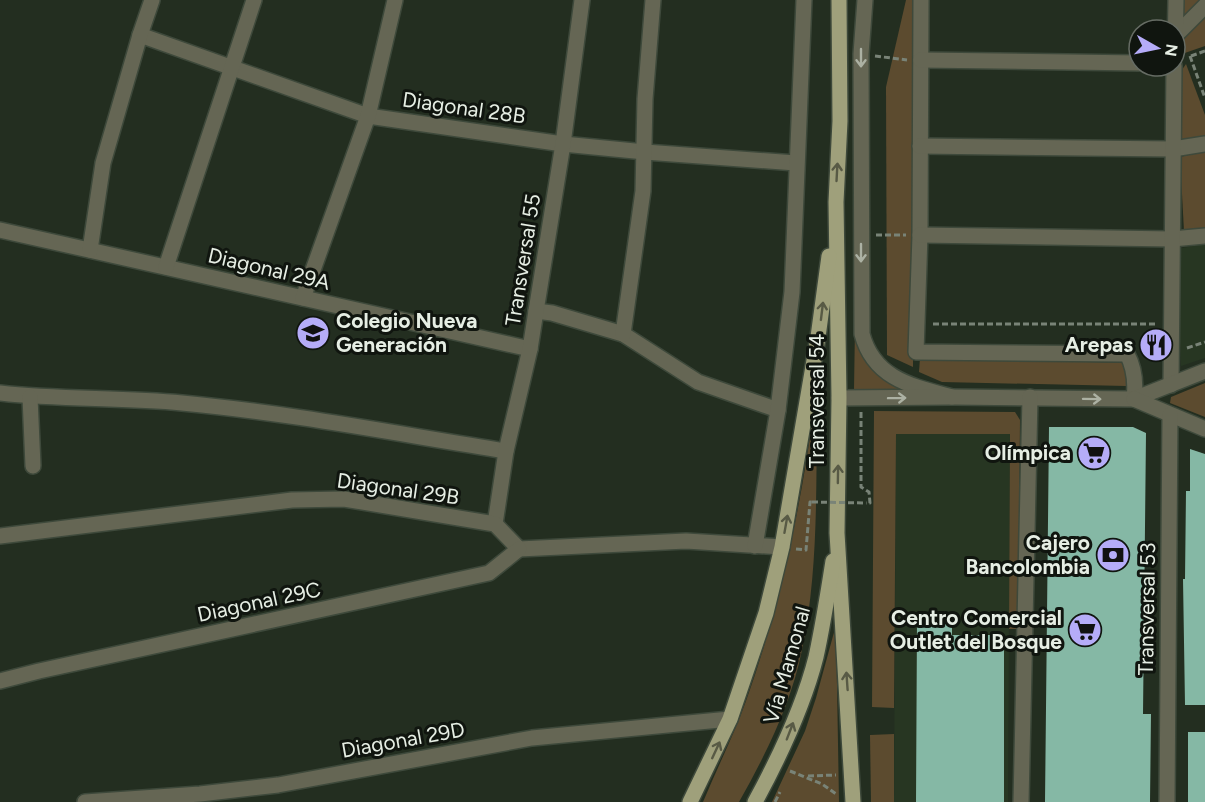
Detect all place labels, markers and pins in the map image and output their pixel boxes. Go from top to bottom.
place label: Colegio Nueva Generación [336,308,477,357]
school or university icon: Colegio Nueva Generación [295,315,331,351]
restaurant icon: Arepas [1138,327,1174,363]
place label: Arepas [1065,332,1133,357]
supermarket icon: Olímpica [1076,435,1112,471]
place label: Olímpica [985,440,1071,465]
place label: Cajero Bancolombia [965,530,1090,579]
bank icon: Cajero Bancolombia [1095,537,1131,573]
place label: Centro Comercial Outlet del Bosque [890,605,1062,654]
supermarket icon: Centro Comercial Outlet del Bosque [1067,612,1103,648]

